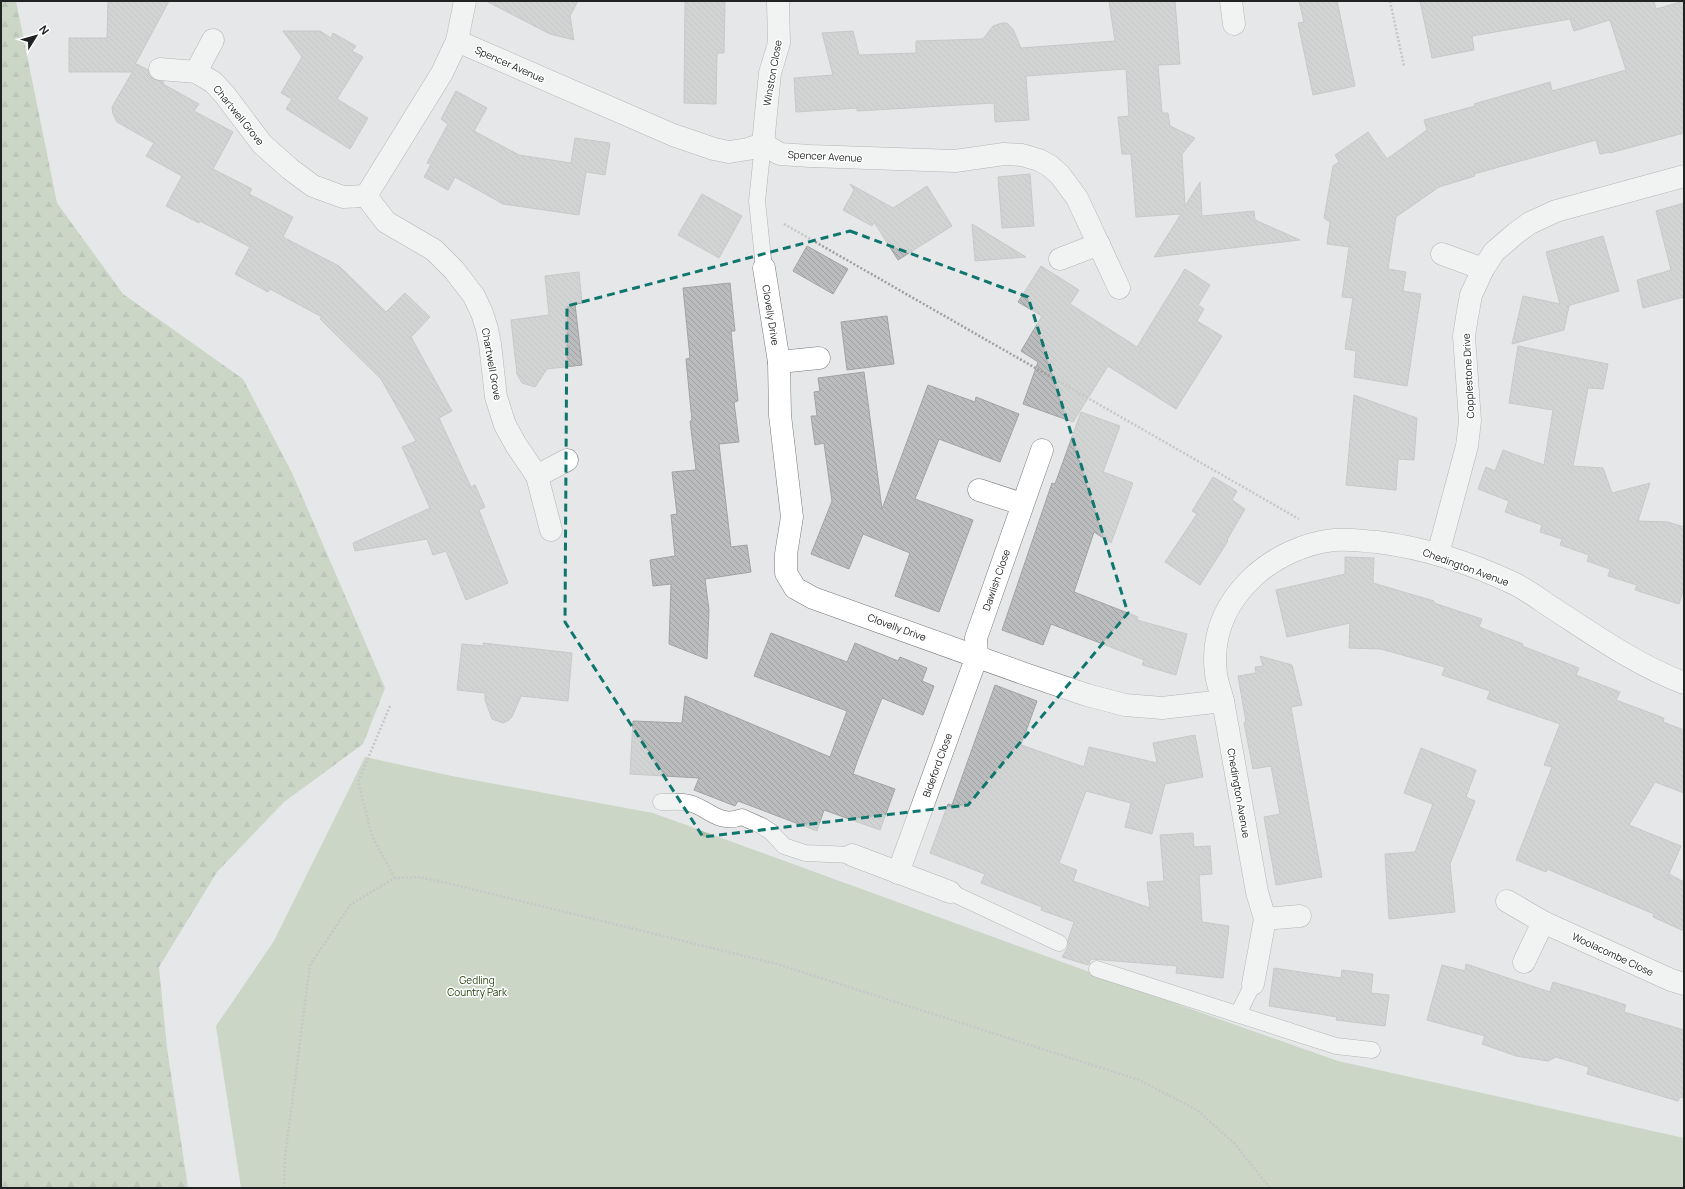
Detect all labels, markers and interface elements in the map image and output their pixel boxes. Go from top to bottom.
north arrow [16,16,56,56]
text: N [36,22,53,37]
street label: Winston Close [759,39,785,107]
street label: Spencer Avenue [473,42,547,86]
street label: Chartwell Grove [211,82,268,148]
street label: Spencer Avenue [787,147,863,165]
street label: Clovelly Drive [759,284,783,346]
street label: Chartwell Grove [479,327,505,401]
street label: Copplestone Drive [1459,333,1477,419]
street label: Chedington Avenue [1421,545,1511,589]
street label: Dawlish Close [979,547,1013,613]
street label: Clovelly Drive [866,610,928,644]
street label: Bideford Close [919,731,955,799]
street label: Chedington Avenue [1224,747,1254,839]
street label: Woolacombe Close [1570,929,1656,979]
park label: Gedling Country Park [447,973,508,999]

